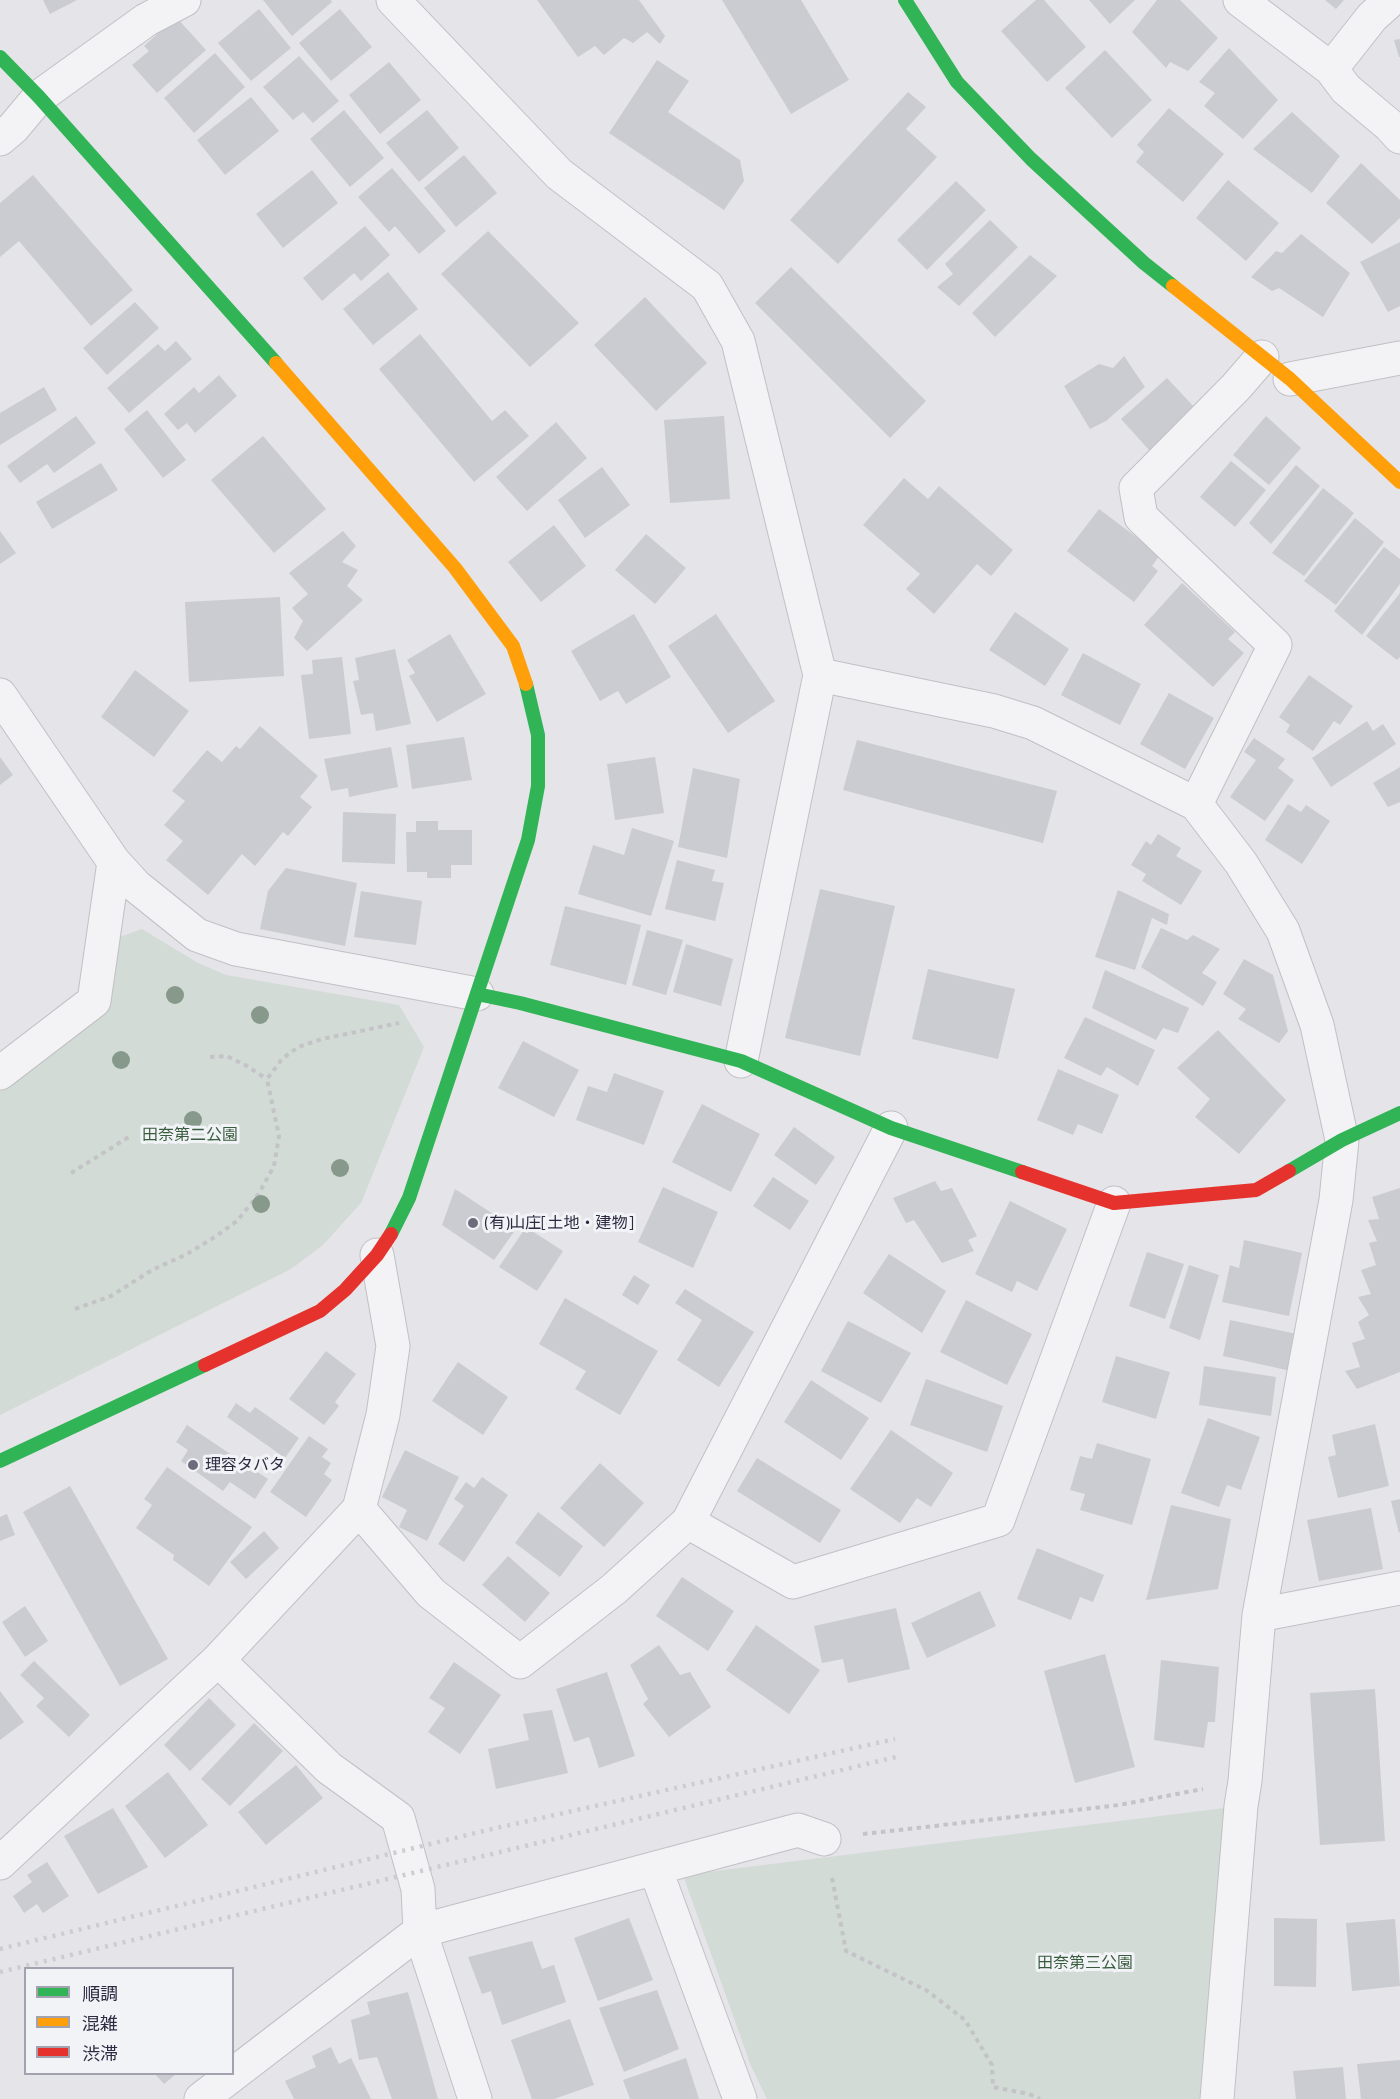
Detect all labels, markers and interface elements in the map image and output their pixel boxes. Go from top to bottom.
park label: 田奈第二公園 [142,1125,238,1145]
place label: (有)山庄[土地・建物] [485,1213,634,1233]
marker: (有)山庄[土地・建物] [466,1216,480,1230]
place label: 理容タバタ [205,1455,285,1475]
marker: 理容タバタ [186,1458,200,1472]
park label: 田奈第三公園 [1037,1953,1133,1973]
legend [24,1967,234,2075]
text: 順調 [82,1982,118,2004]
text: 混雑 [82,2012,118,2034]
text: 渋滞 [82,2042,118,2064]

